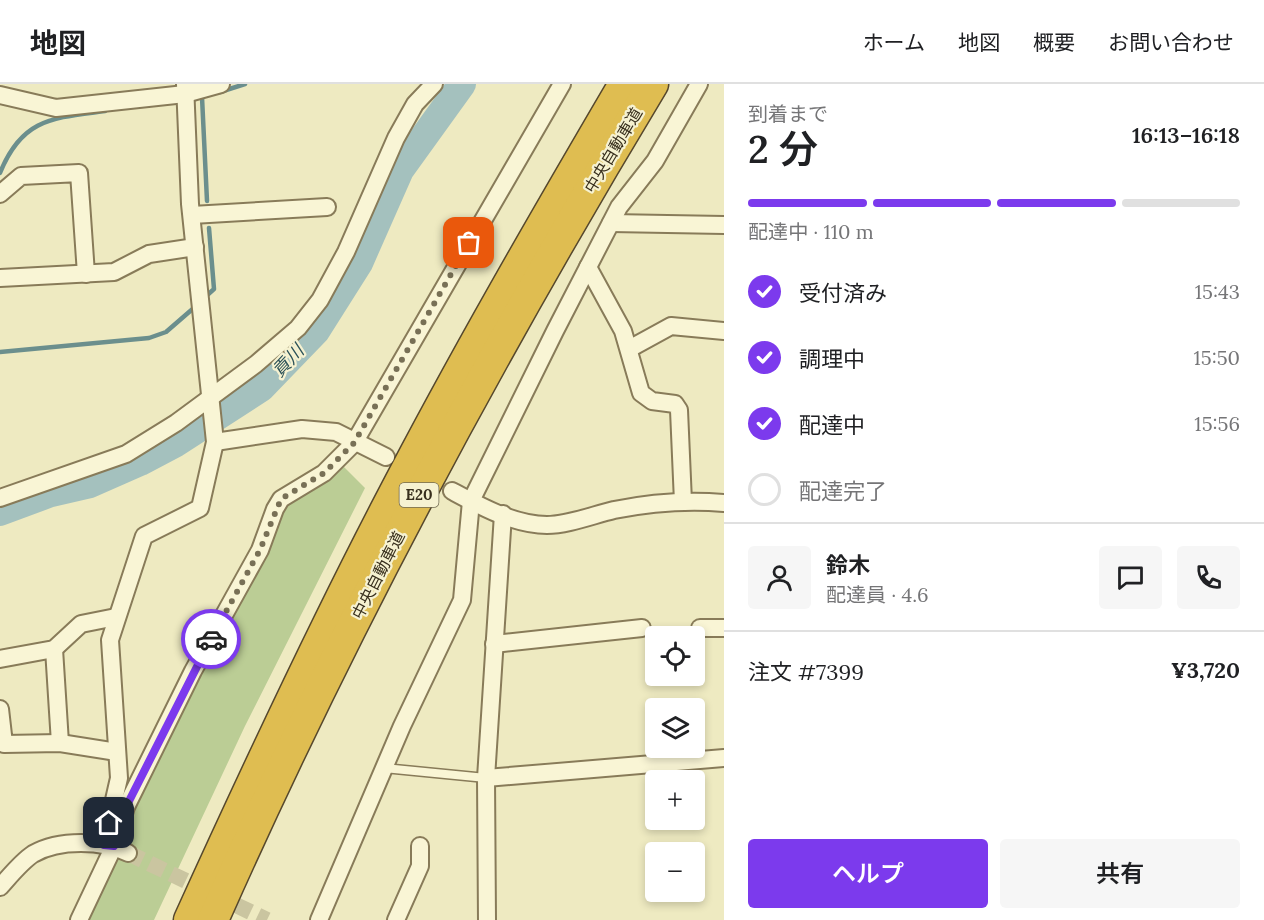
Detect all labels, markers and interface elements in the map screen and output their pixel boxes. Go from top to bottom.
text: 地図 [30,25,86,61]
text: ホーム [863,29,925,56]
text: 地図 [958,29,1000,56]
text: 概要 [1033,29,1075,56]
text: お問い合わせ [1108,29,1234,56]
text: 到着まで [748,101,828,126]
street label: 中央自動車道 [580,104,646,196]
text: 16:13–16:18 [1132,121,1240,149]
text: 2 分 [748,124,818,174]
pin [443,217,494,268]
text: 配達中 · 110 m [748,219,874,244]
icon: bag [452,226,485,259]
icon: check [748,275,781,308]
text: 受付済み [799,279,887,307]
text: 15:43 [1195,279,1240,304]
water label: 貢川 [267,338,310,382]
icon: check [748,341,781,374]
text: 調理中 [799,345,865,373]
text: 15:50 [1194,345,1240,370]
icon: check [748,407,781,440]
text: 配達中 [799,411,865,439]
text: 15:56 [1194,411,1240,436]
text: 配達完了 [799,477,887,505]
road number: E20 [400,483,438,507]
street label: 中央自動車道 [347,528,409,622]
button: person [748,546,811,609]
button: chat [1099,546,1162,609]
button: phone [1177,546,1240,609]
text: 鈴木 [826,551,870,579]
text: 配達員 · 4.6 [826,582,929,607]
courier [181,609,241,669]
icon: car [195,623,228,656]
map controls [645,626,705,902]
button: locate [645,626,705,686]
text: ¥3,720 [1171,656,1240,684]
text: 注文 #7399 [748,658,864,686]
button: layers [645,698,705,758]
button: + [645,770,705,830]
pin [83,797,134,848]
icon: home [92,806,125,839]
button: ヘルプ [748,839,988,908]
button: 共有 [1000,839,1240,908]
button: − [645,842,705,902]

